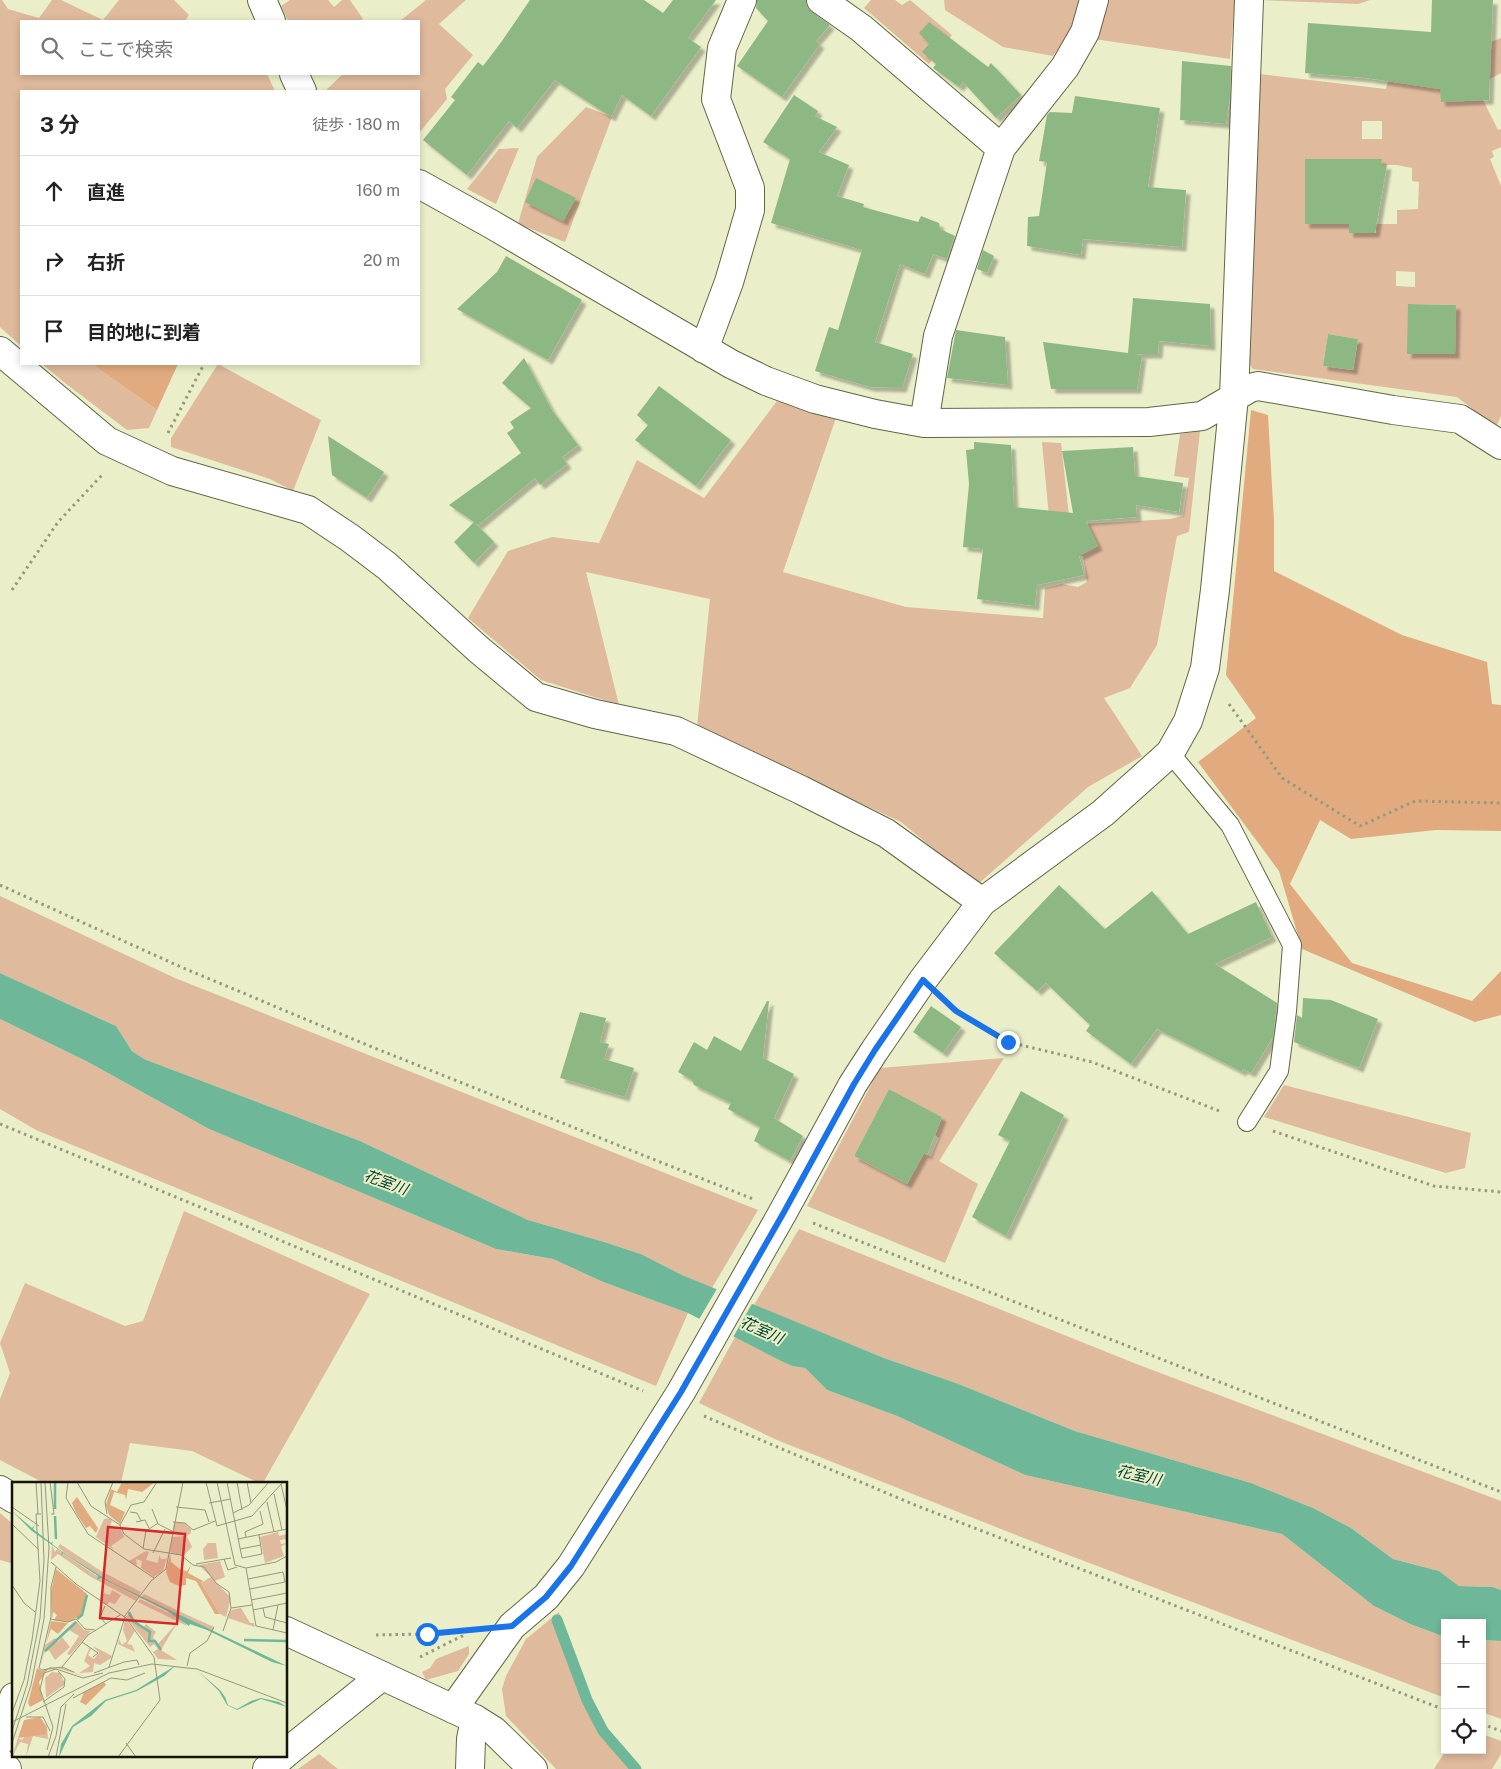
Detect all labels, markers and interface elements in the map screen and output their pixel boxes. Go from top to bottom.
search box [20,20,420,75]
icon: search [38,34,66,62]
text: ここで検索 [78,38,173,60]
text: 3 分 [40,112,80,137]
text: 徒歩 · 180 m [312,115,400,134]
icon: ahead [40,177,68,205]
text: 直進 [87,181,125,203]
text: 160 m [356,181,400,200]
icon: right [40,247,68,275]
text: 右折 [87,251,125,273]
text: 20 m [363,251,400,270]
icon: arrive [40,317,68,345]
text: 目的地に到着 [87,321,201,343]
route end [997,1031,1020,1054]
water label: 花室川 [362,1166,412,1198]
water label: 花室川 [738,1313,788,1348]
water label: 花室川 [1115,1462,1165,1489]
inset map [12,1482,288,1756]
map controls [1441,1619,1486,1754]
button: + [1441,1619,1486,1664]
route start [416,1623,439,1646]
button: − [1441,1664,1486,1709]
button: locate [1441,1709,1486,1754]

